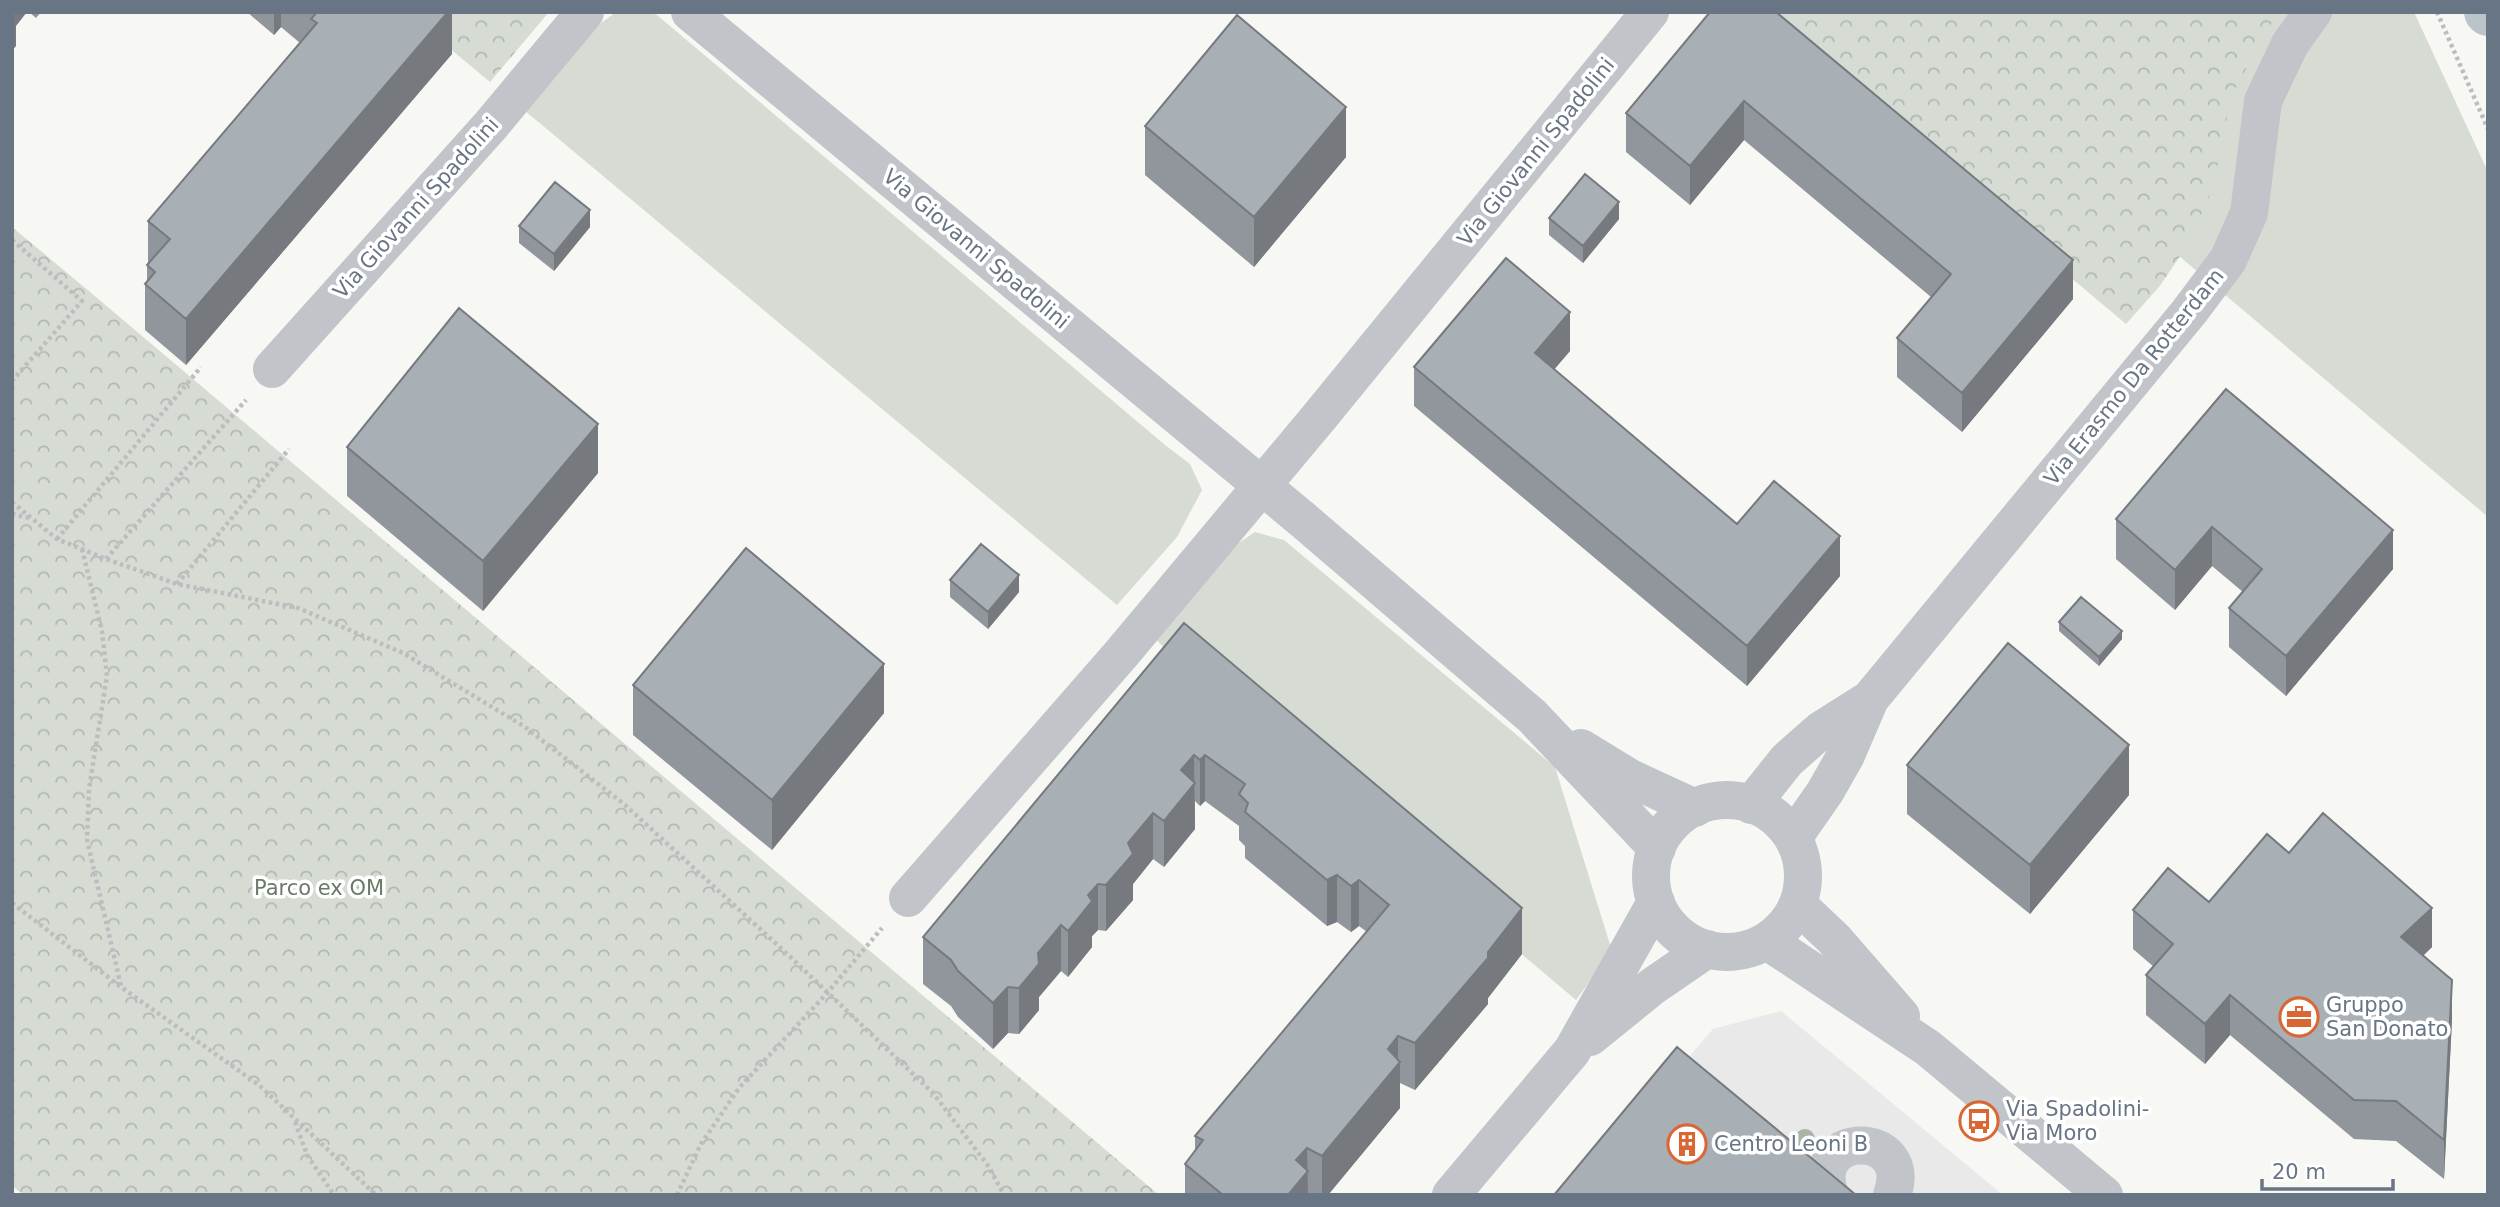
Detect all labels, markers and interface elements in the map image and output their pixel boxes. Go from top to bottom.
street label: Via Giovanni Spadolini [1453,53,1619,251]
street label: Via Giovanni Spadolini [328,113,504,303]
street label: Via Giovanni Spadolini [878,164,1074,334]
street label: Via Erasmo Da Rotterdam [2039,264,2229,490]
park label: Parco ex OM [254,876,384,900]
place label: Gruppo San Donato [2326,993,2448,1041]
office icon: Gruppo San Donato [2278,996,2320,1038]
place label: Via Spadolini- Via Moro [2006,1097,2149,1145]
bus stop icon: Via Spadolini- Via Moro [1958,1100,2000,1142]
building icon: Centro Leoni B [1666,1123,1708,1165]
place label: Centro Leoni B [1714,1132,1868,1156]
scale bar [2262,1148,2393,1192]
text: 20 m [2272,1160,2326,1184]

